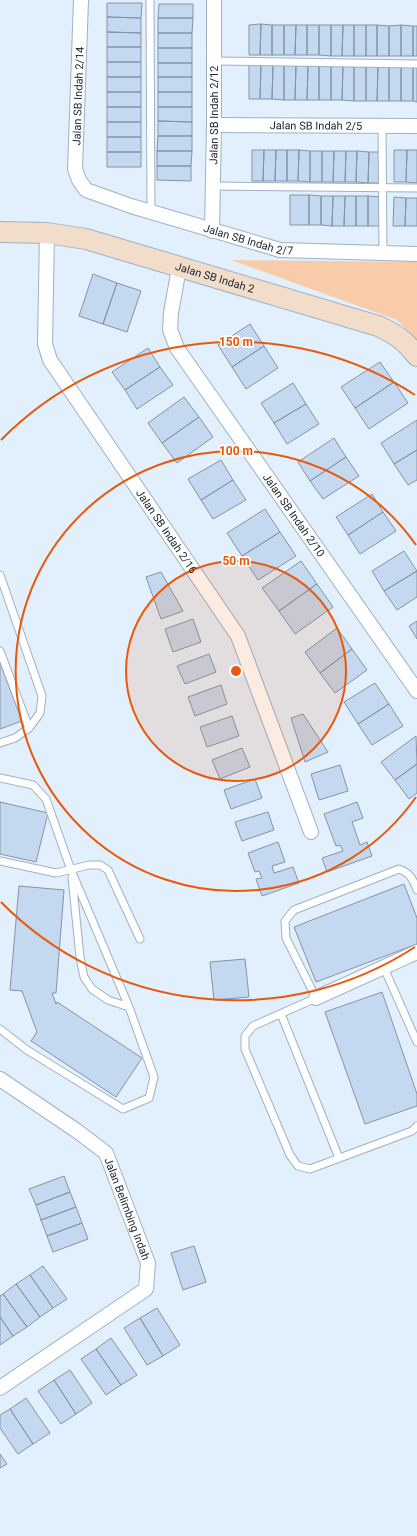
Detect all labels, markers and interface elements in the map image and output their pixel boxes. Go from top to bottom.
street label: Jalan SB Indah 2/14 [70,46,87,146]
street label: Jalan SB Indah 2/12 [207,66,221,165]
street label: Jalan SB Indah 2/5 [270,119,362,133]
street label: Jalan SB Indah 2/7 [202,222,293,257]
street label: Jalan SB Indah 2 [174,260,256,296]
text: 150 m [219,335,253,349]
text: 100 m [219,444,253,458]
street label: Jalan SB Indah 2/10 [260,471,327,560]
street label: Jalan SB Indah 2/16 [133,487,199,576]
text: 50 m [222,554,250,568]
centre of rings [229,664,243,678]
street label: Jalan Belimbing Indah [101,1156,152,1262]

